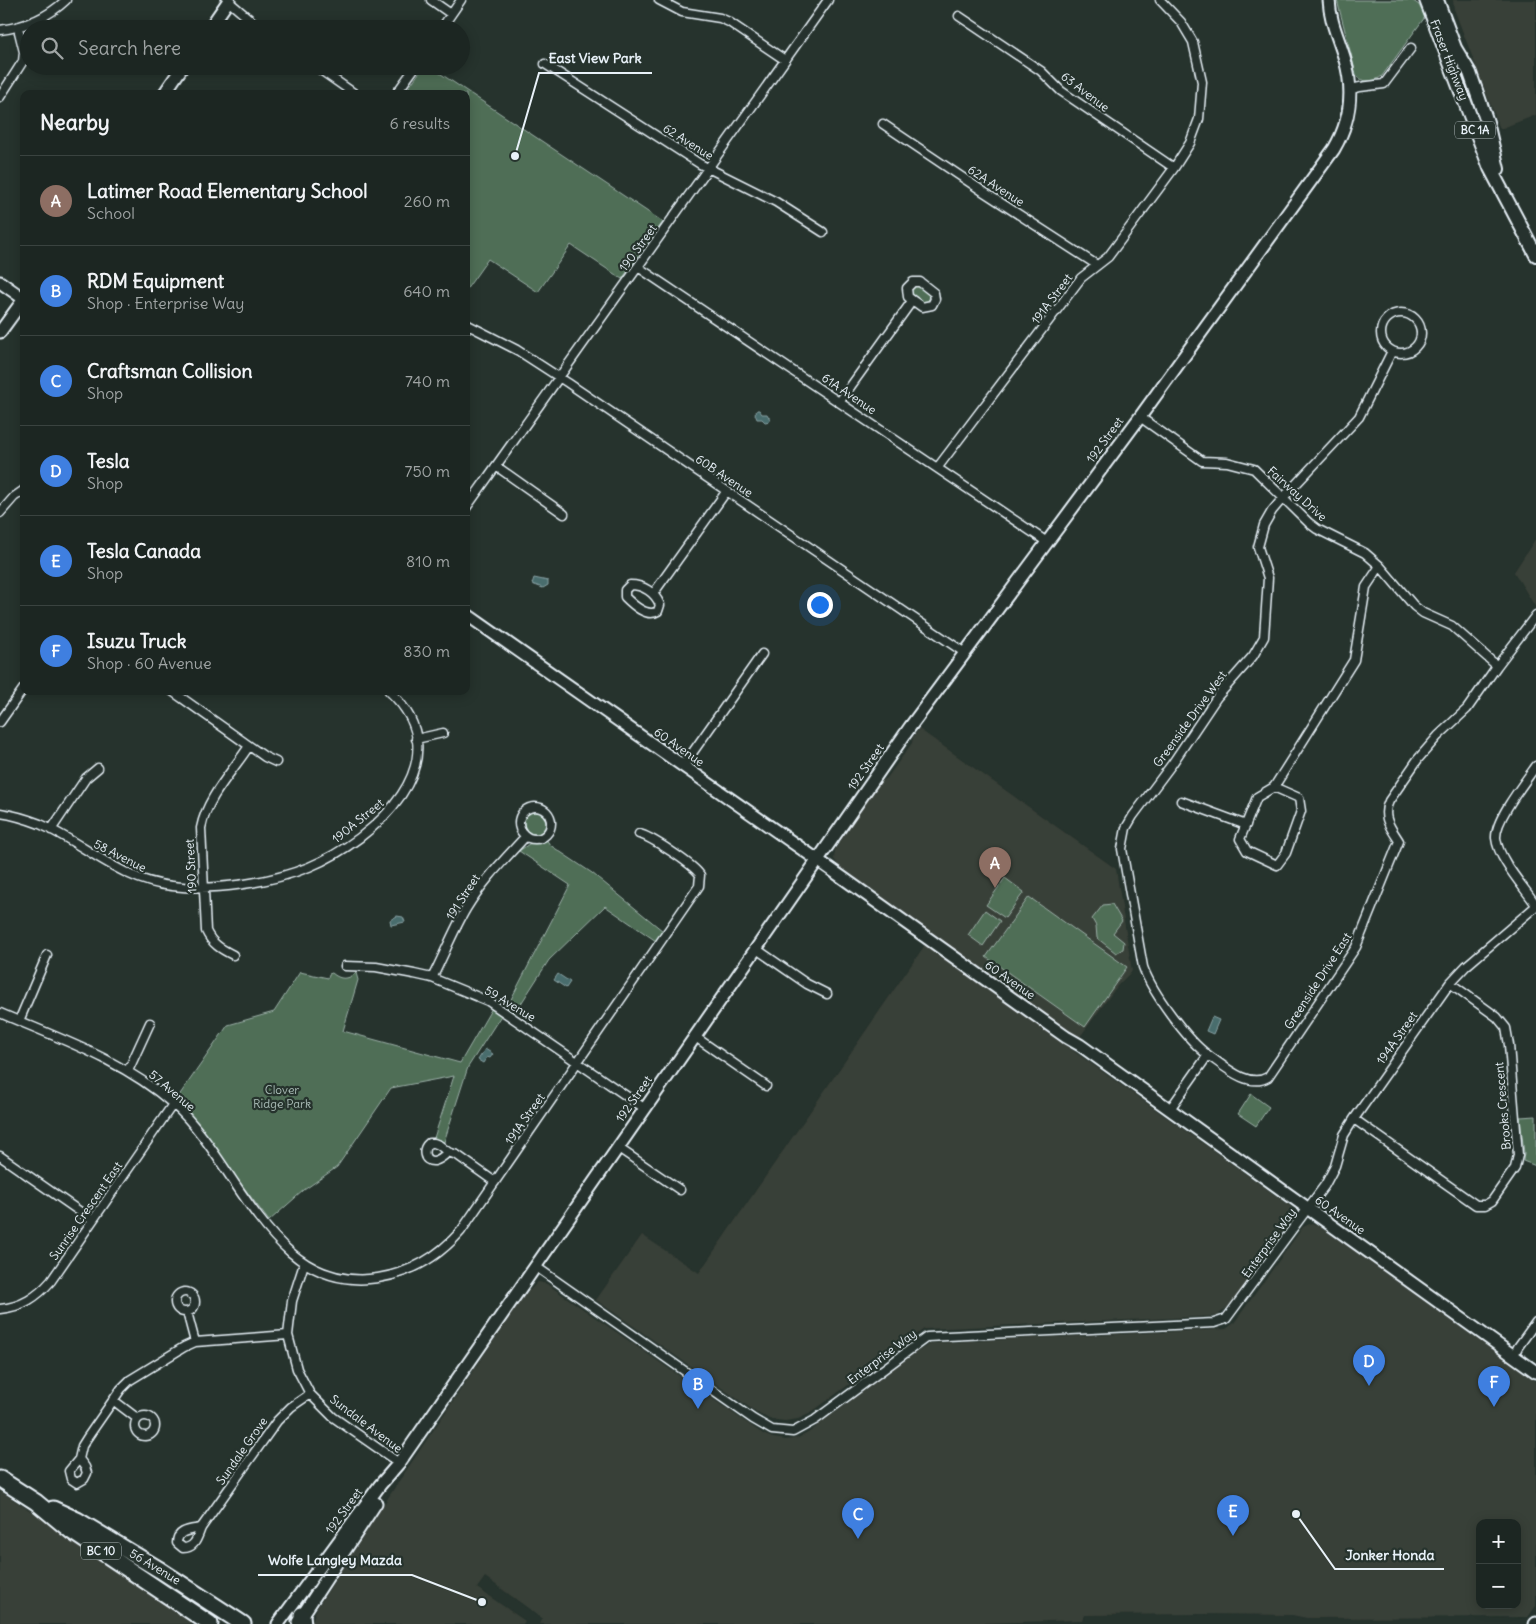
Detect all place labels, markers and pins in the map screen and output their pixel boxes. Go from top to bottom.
callout: East View Park [539,44,652,73]
pin: A [979,847,1011,888]
pin: D [1353,1345,1385,1386]
pin: F [1478,1366,1510,1407]
pin: B [682,1368,714,1409]
pin: E [1217,1495,1249,1536]
pin: C [842,1498,874,1539]
callout: Jonker Honda [1335,1540,1444,1569]
callout: Wolfe Langley Mazda [258,1546,412,1575]

